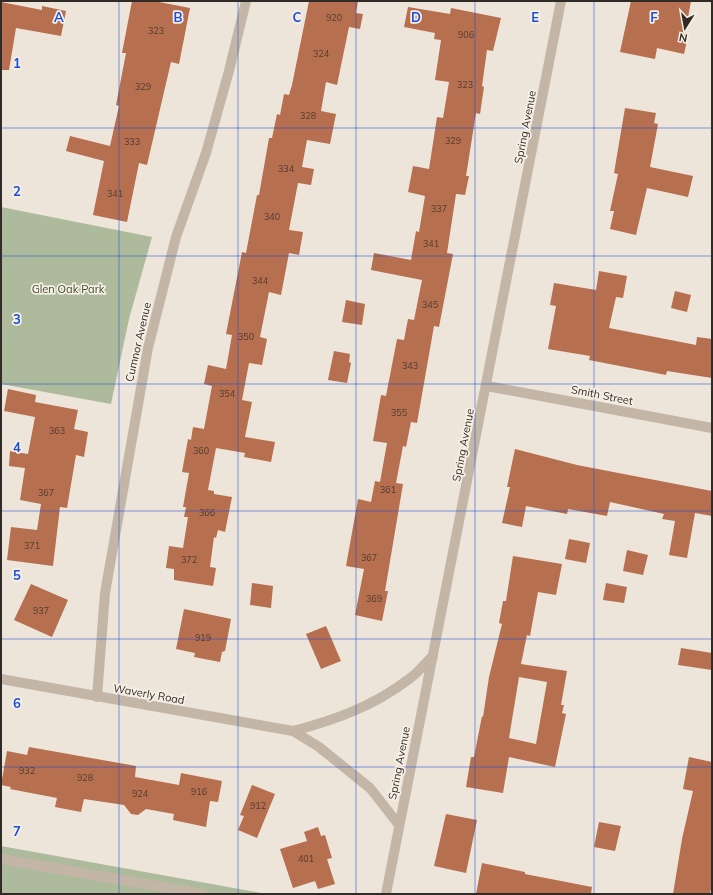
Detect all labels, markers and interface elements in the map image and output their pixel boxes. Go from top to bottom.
north arrow [665,8,705,48]
text: A [54,9,64,25]
text: B [174,9,183,25]
text: C [293,9,302,25]
text: D [411,9,421,25]
text: E [531,9,539,25]
text: F [650,9,658,25]
house number: 920 [326,12,342,23]
house number: 323 [148,25,164,36]
house number: 906 [458,29,474,40]
text: N [678,30,689,45]
house number: 324 [313,48,330,59]
text: 1 [13,55,21,71]
house number: 323 [457,79,473,90]
house number: 329 [135,81,151,92]
street label: Spring Avenue [511,89,539,165]
house number: 328 [300,110,316,121]
house number: 329 [445,135,461,146]
house number: 333 [124,136,140,147]
house number: 334 [278,163,295,174]
text: 2 [13,183,21,199]
house number: 341 [107,188,123,199]
house number: 337 [431,203,447,214]
house number: 340 [264,211,280,222]
house number: 341 [423,238,439,249]
house number: 344 [252,275,269,286]
park label: Glen Oak Park [32,282,105,296]
house number: 345 [422,299,439,310]
street label: Cumnor Avenue [122,301,154,383]
text: 3 [13,311,21,327]
house number: 350 [238,331,254,342]
house number: 343 [402,360,418,371]
street label: Smith Street [570,382,634,408]
house number: 354 [219,388,236,399]
house number: 355 [391,407,408,418]
street label: Spring Avenue [449,407,477,483]
house number: 363 [49,425,65,436]
text: 4 [13,439,21,455]
house number: 360 [193,445,209,456]
house number: 361 [380,484,396,495]
house number: 367 [38,487,54,498]
house number: 366 [199,507,215,518]
house number: 371 [24,540,40,551]
house number: 367 [361,552,377,563]
house number: 372 [181,554,197,565]
text: 5 [13,567,21,583]
house number: 369 [366,593,382,604]
house number: 937 [33,605,49,616]
house number: 919 [195,632,211,643]
street label: Waverly Road [112,681,186,707]
text: 6 [13,695,21,711]
street label: Spring Avenue [385,725,413,801]
house number: 932 [19,765,35,776]
house number: 928 [77,772,93,783]
house number: 916 [191,786,207,797]
house number: 924 [132,788,149,799]
house number: 912 [250,800,266,811]
text: 7 [13,823,21,839]
house number: 401 [298,853,314,864]

